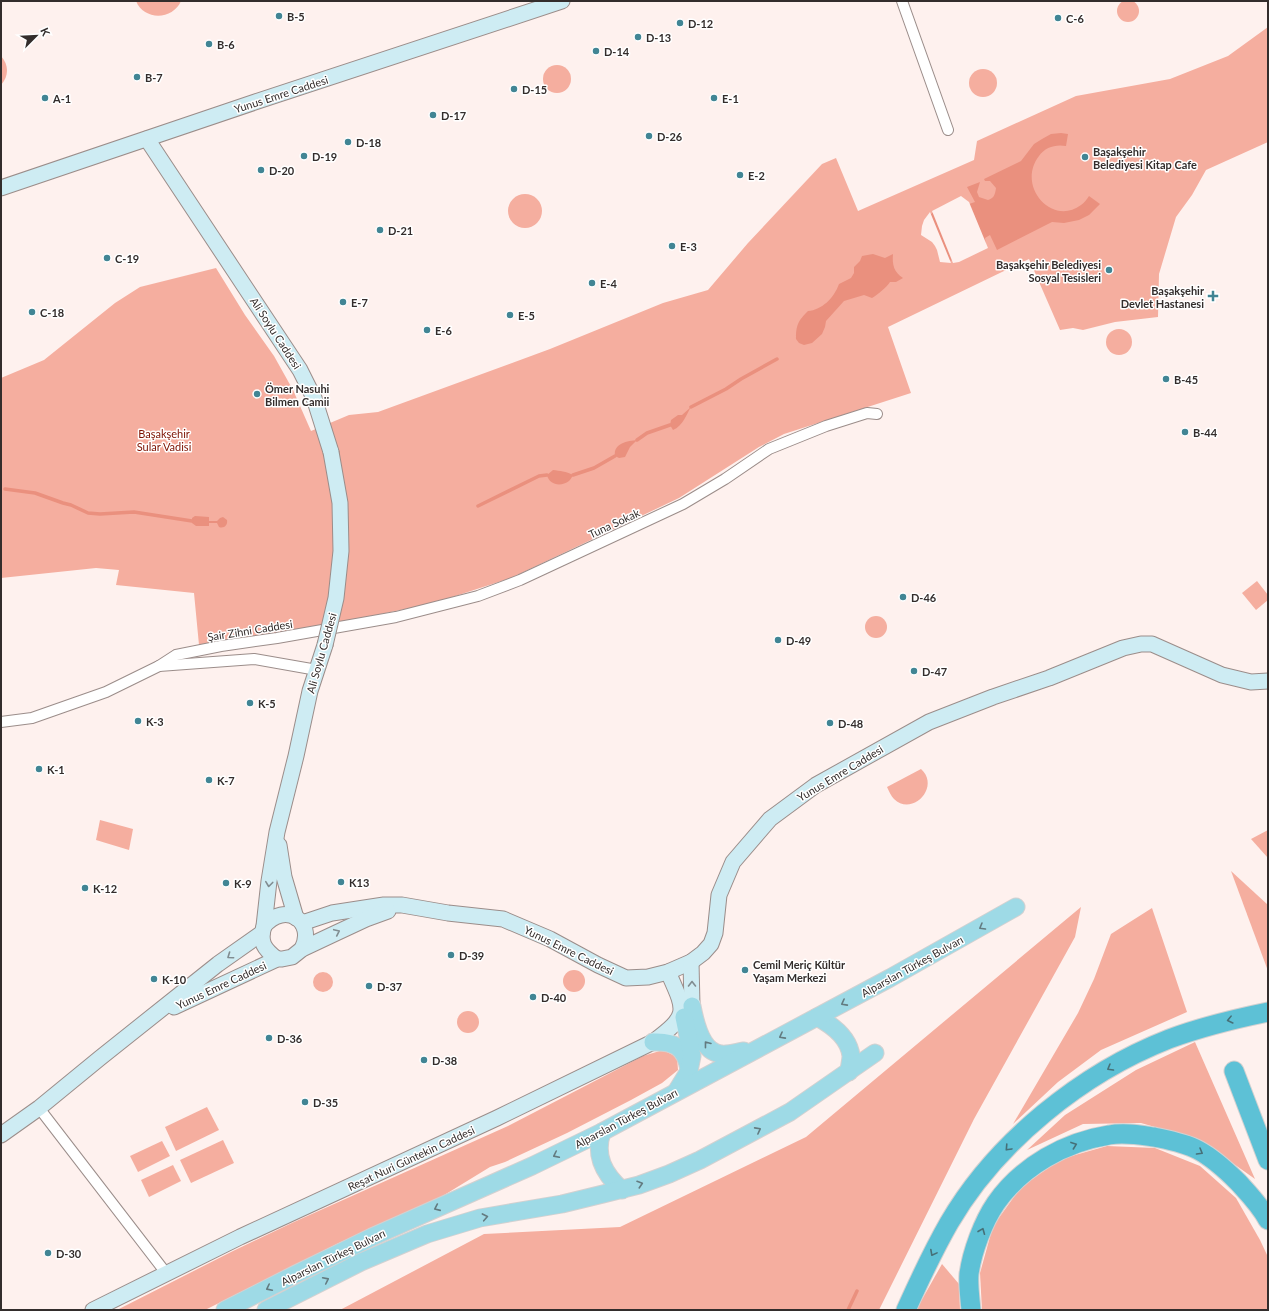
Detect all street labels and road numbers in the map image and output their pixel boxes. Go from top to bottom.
street label: Yunus Emre Caddesi [232,73,330,115]
street label: Ali Soylu Caddesi [248,295,304,372]
street label: Tuna Sokak [586,505,642,540]
street label: Ali Soylu Caddesi [303,611,339,695]
street label: Şair Zihni Caddesi [207,617,294,643]
street label: Yunus Emre Caddesi [795,742,886,804]
street label: Yunus Emre Caddesi [522,923,616,977]
street label: Alparslan Türkeş Bulvarı [859,933,965,999]
street label: Yunus Emre Caddesi [174,958,268,1012]
street label: Alparslan Türkeş Bulvarı [572,1085,680,1151]
street label: Reşat Nuri Güntekin Caddesi [345,1123,477,1193]
street label: Alparslan Türkeş Bulvarı [279,1226,387,1288]

